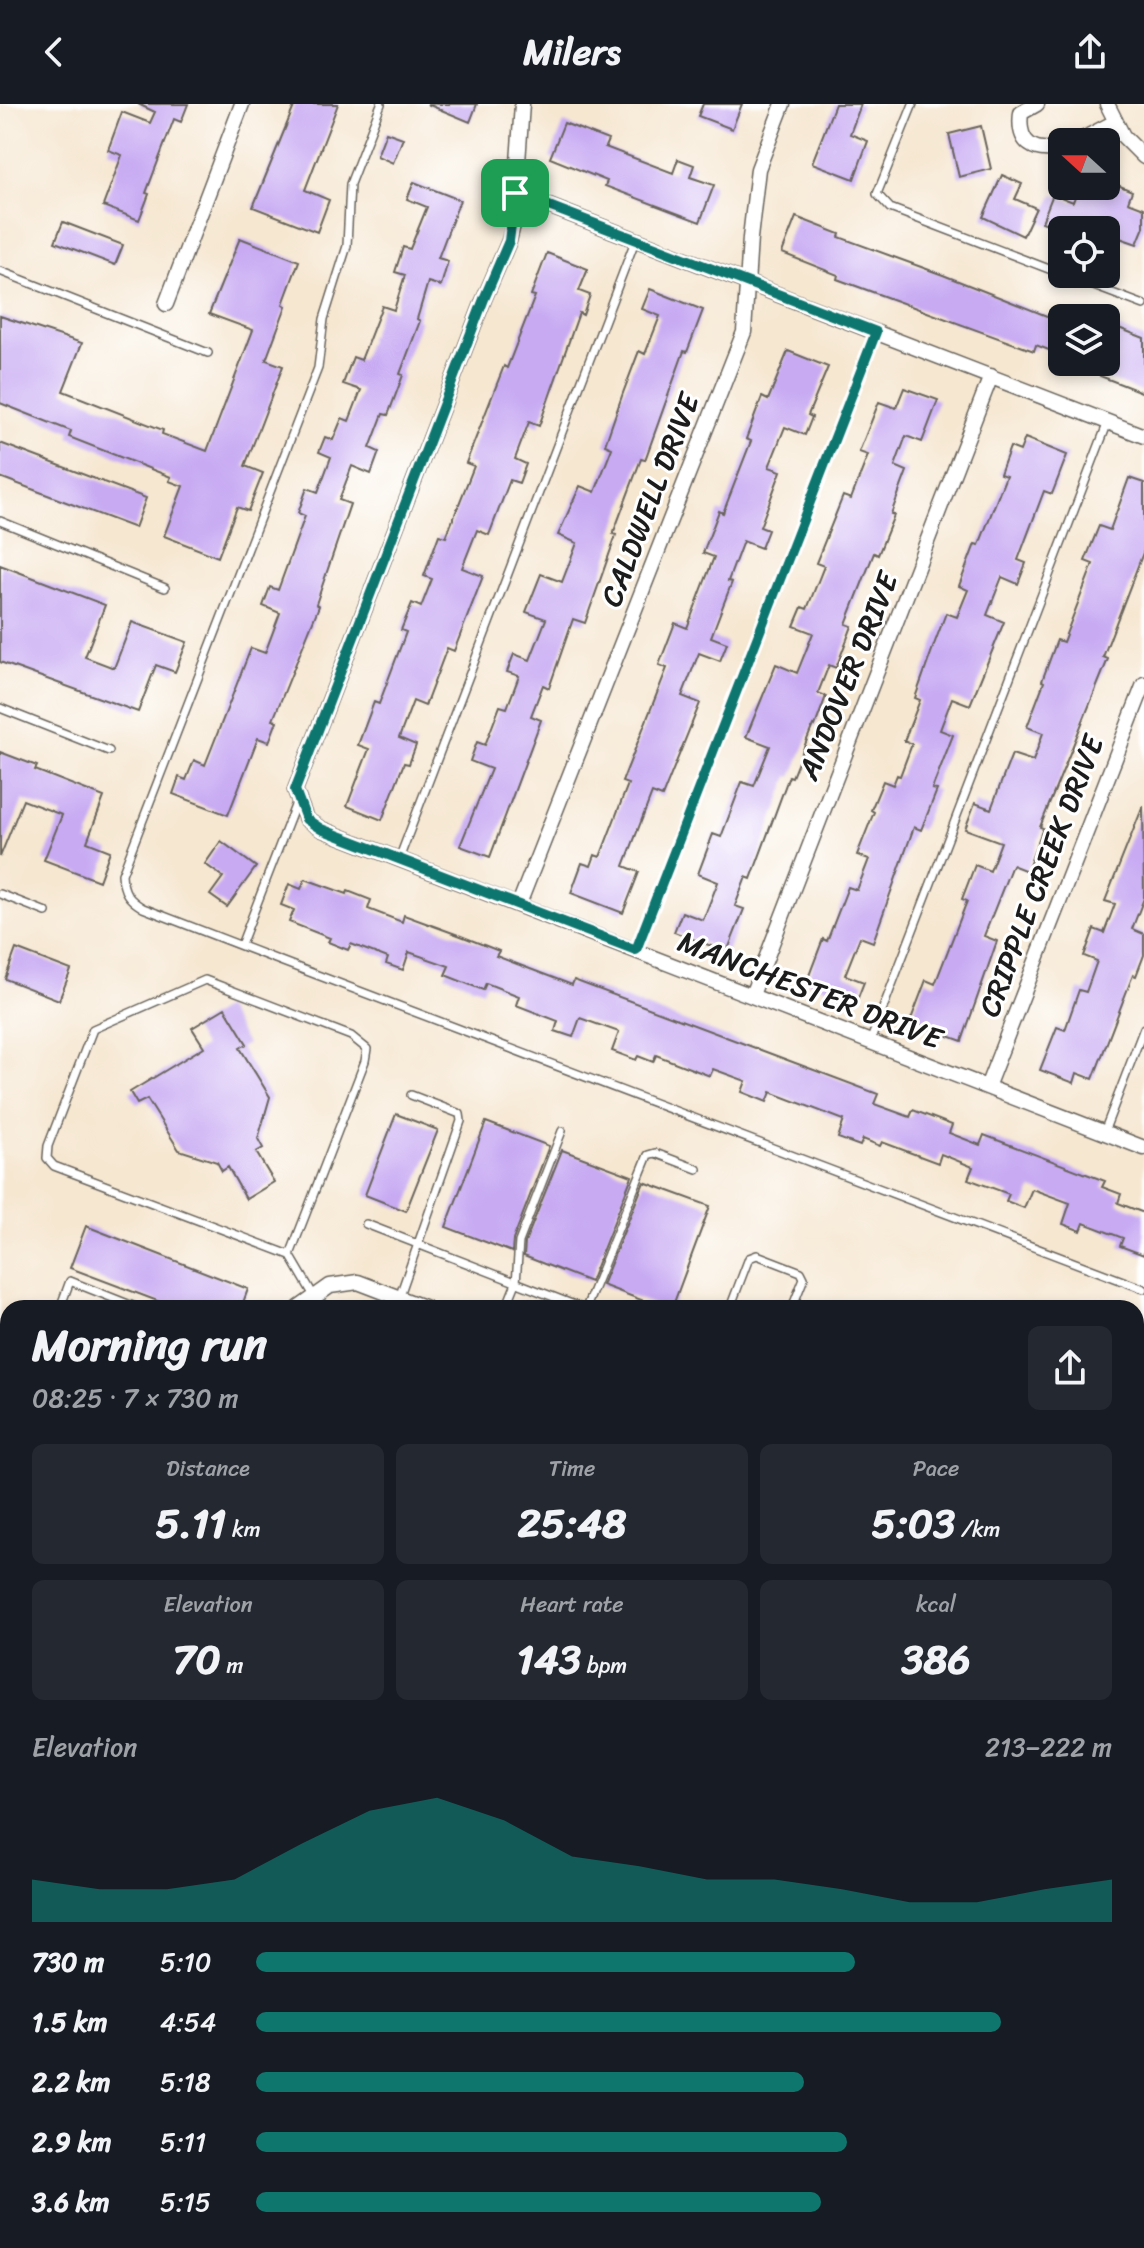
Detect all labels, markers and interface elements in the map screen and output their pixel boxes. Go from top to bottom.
text: Milers [523,20,621,84]
icon: back [32,30,76,74]
icon: share [1068,30,1112,74]
north arrow [1048,128,1120,200]
map controls [1048,128,1120,376]
pin [481,159,549,227]
icon: arrive [493,171,537,215]
button: locate [1048,216,1120,288]
button: layers [1048,304,1120,376]
street label: CALDWELL DRIVE [584,383,716,615]
street label: ANDOVER DRIVE [781,561,915,789]
street label: CRIPPLE CREEK DRIVE [962,725,1120,1025]
street label: MANCHESTER DRIVE [670,915,952,1066]
text: Morning run [32,1306,267,1384]
button: share [1028,1326,1112,1410]
text: 08:25 · 7 × 730 m [32,1375,238,1421]
text: Distance [166,1449,250,1488]
text: Time [549,1449,595,1488]
text: Pace [913,1449,959,1488]
text: 5.11 [155,1488,226,1559]
text: 25:48 [518,1488,626,1559]
text: 5:03 [872,1488,955,1559]
text: km [226,1510,261,1549]
text: /km [955,1510,1000,1549]
text: Elevation [163,1585,253,1624]
text: Heart rate [520,1585,624,1624]
text: kcal [916,1585,956,1624]
text: 70 [173,1624,221,1695]
text: 143 [517,1624,581,1695]
text: 386 [902,1624,970,1695]
text: m [221,1646,243,1685]
text: bpm [581,1646,627,1685]
text: Elevation [32,1724,137,1770]
text: 213–222 m [985,1724,1112,1770]
text: 730 m [32,1939,104,1985]
text: 5:10 [160,1939,211,1985]
text: 1.5 km [32,1999,107,2045]
text: 4:54 [160,1999,216,2045]
text: 2.2 km [32,2059,110,2105]
text: 5:18 [160,2059,211,2105]
text: 2.9 km [32,2119,111,2165]
text: 5:11 [160,2119,206,2165]
text: 3.6 km [32,2179,109,2225]
text: 5:15 [160,2179,211,2225]

